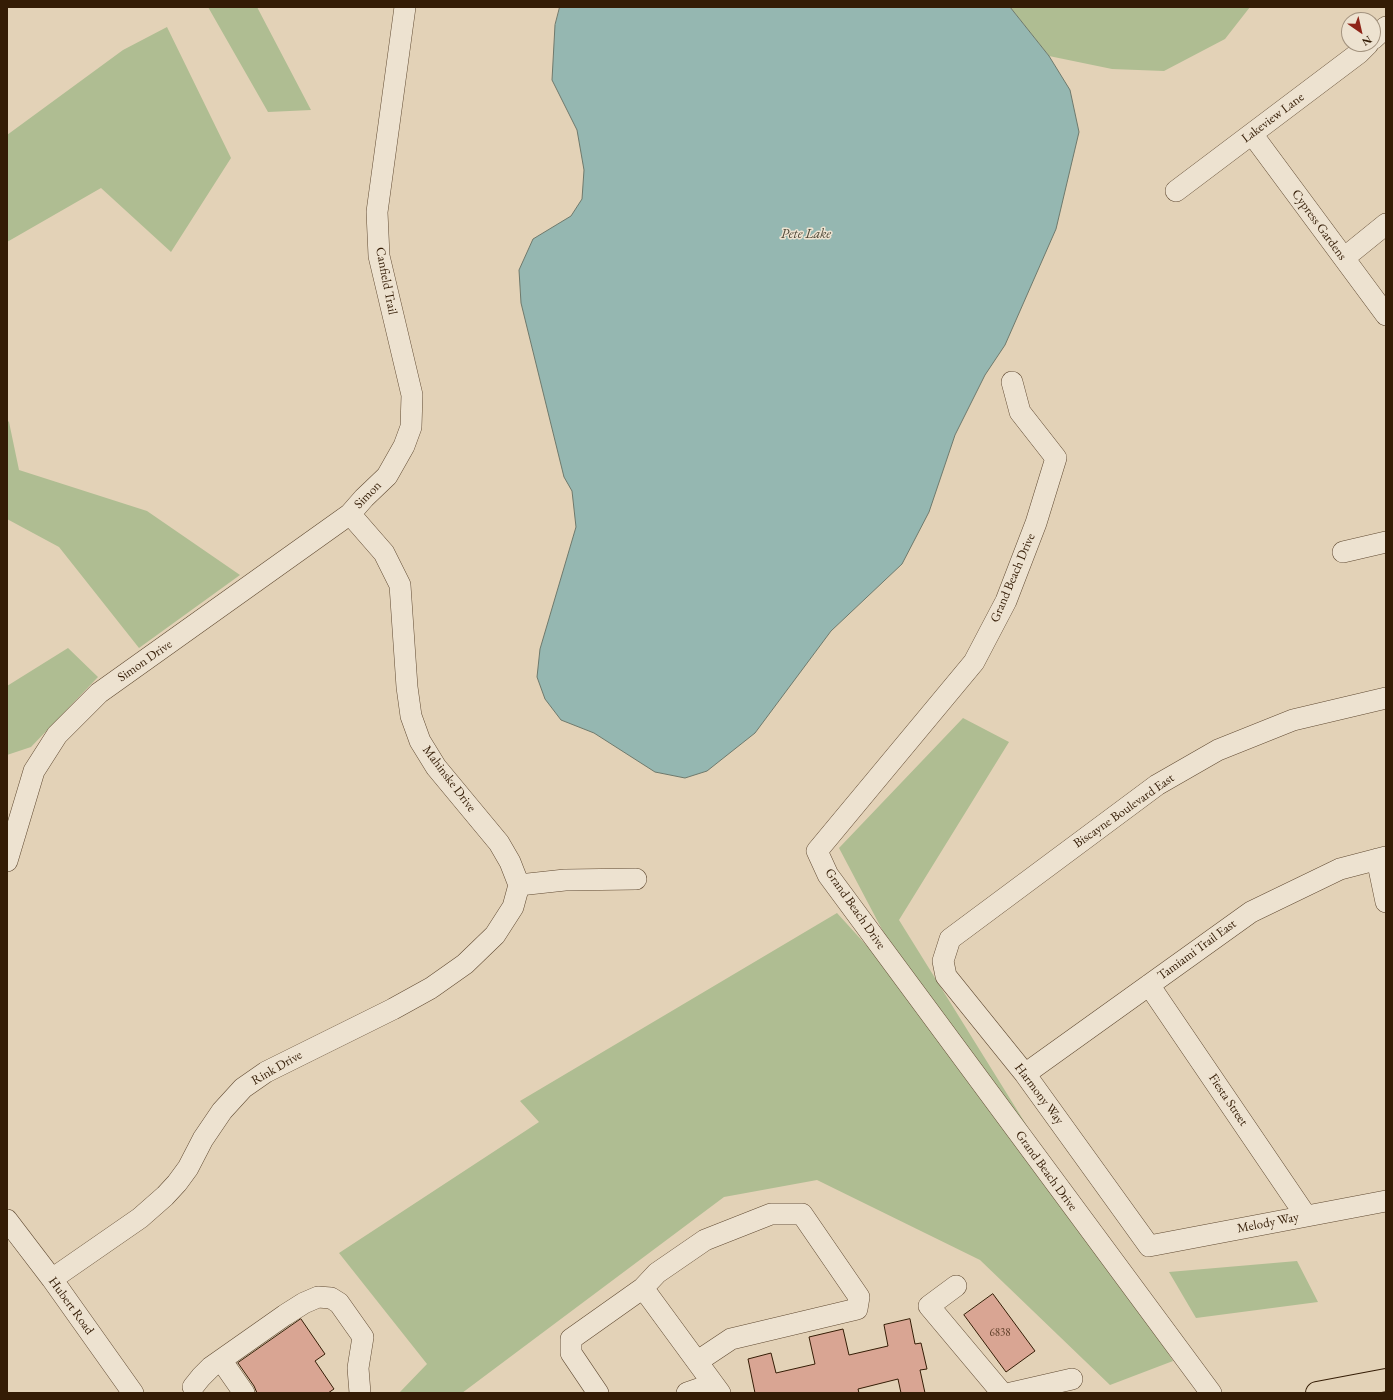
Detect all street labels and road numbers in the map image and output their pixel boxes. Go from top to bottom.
street label: Lakeview Lane [1239,89,1307,147]
street label: Cypress Gardens [1288,187,1350,263]
street label: Canfield Trail [372,246,400,316]
street label: Simon [351,478,385,512]
street label: Grand Beach Drive [987,531,1039,625]
street label: Simon Drive [115,637,175,685]
street label: Mahinske Drive [419,743,479,815]
street label: Biscayne Boulevard East [1071,770,1177,852]
street label: Grand Beach Drive [821,865,889,953]
street label: Tamiami Trail East [1155,916,1239,984]
street label: Rink Drive [249,1047,305,1089]
street label: Harmony Way [1011,1060,1067,1128]
street label: Fiesta Street [1205,1071,1251,1129]
street label: Grand Beach Drive [1012,1128,1080,1214]
street label: Melody Way [1236,1209,1300,1237]
street label: Hubert Road [45,1274,97,1338]

